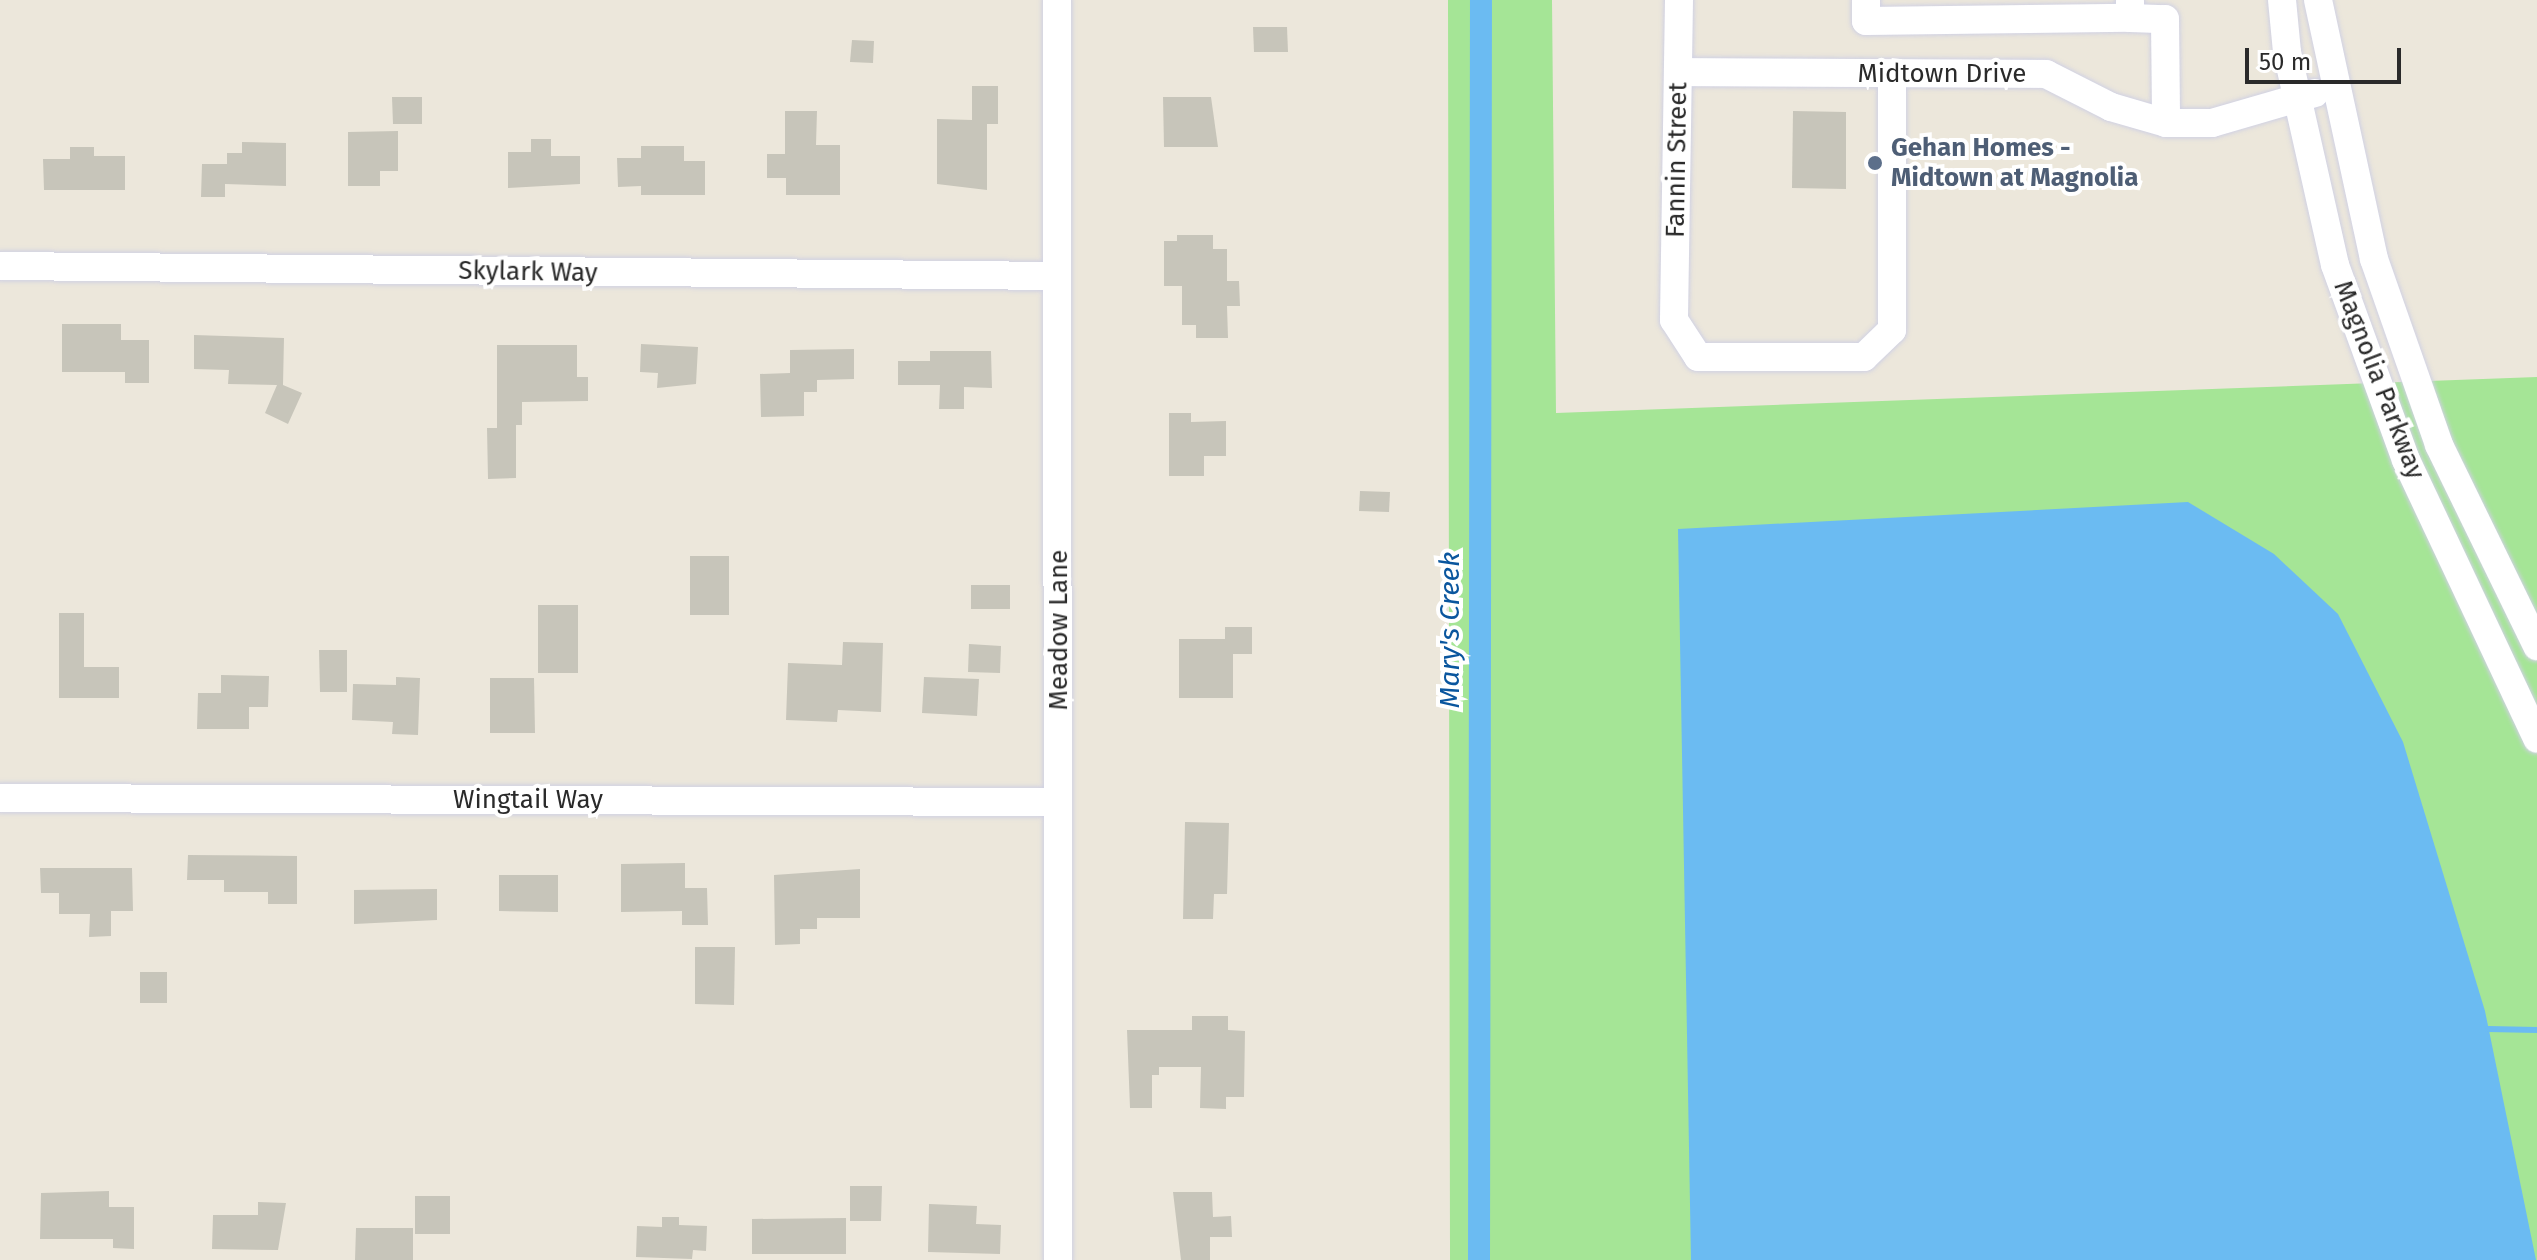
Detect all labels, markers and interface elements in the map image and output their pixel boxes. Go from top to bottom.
scale bar [2249,32,2405,82]
text: 50 m [2259,48,2311,76]
street label: Midtown Drive [1857,58,2027,90]
street label: Fannin Street [1660,82,1694,238]
place label: Gehan Homes - Midtown at Magnolia [1891,132,2138,194]
marker: Gehan Homes - Midtown at Magnolia [1866,154,1884,172]
street label: Skylark Way [458,255,598,289]
street label: Magnolia Parkway [2327,276,2431,484]
street label: Meadow Lane [1043,550,1075,710]
water label: Mary's Creek [1433,552,1467,708]
street label: Wingtail Way [453,784,603,816]

